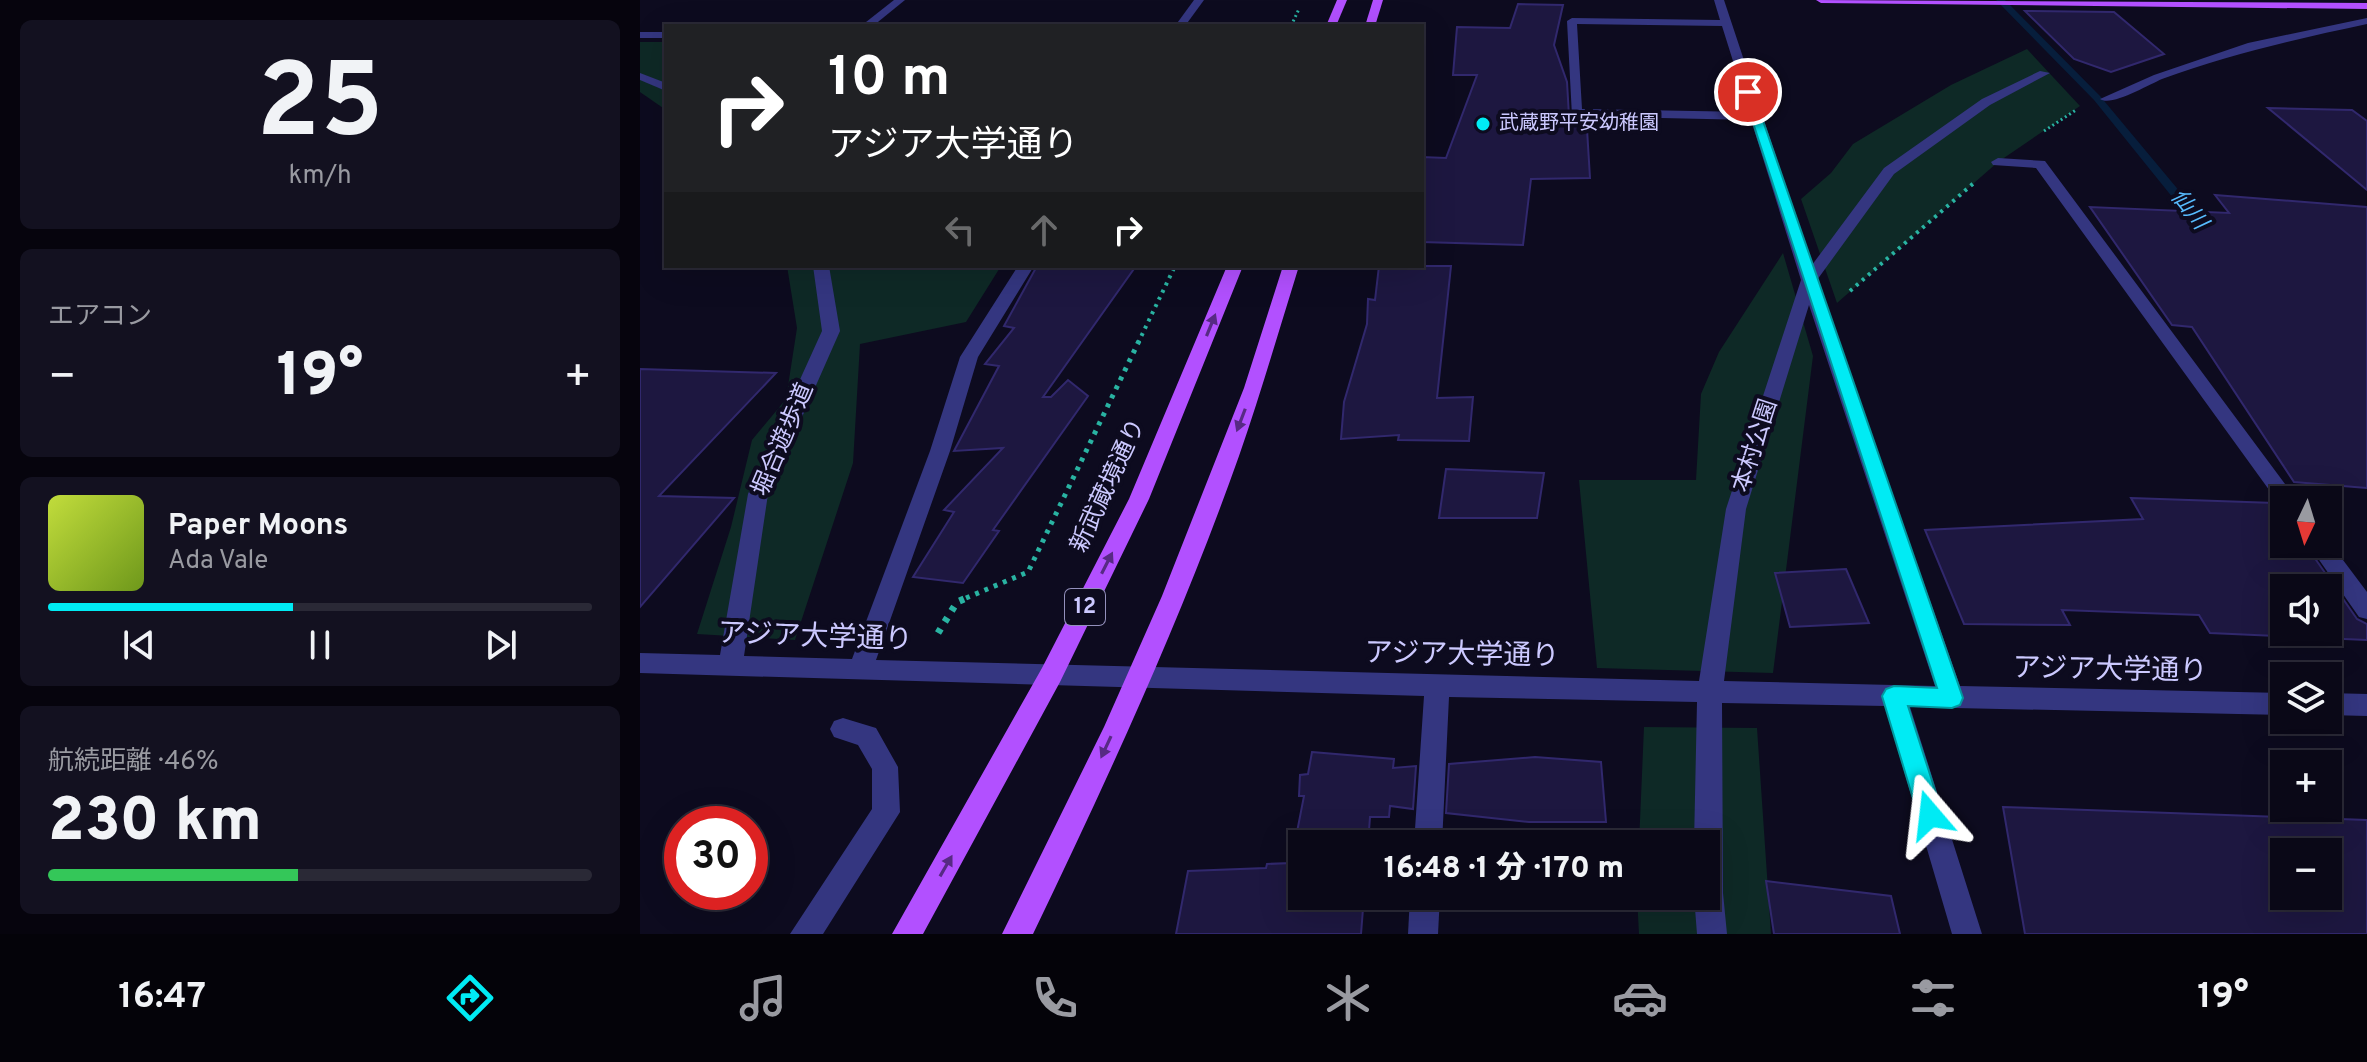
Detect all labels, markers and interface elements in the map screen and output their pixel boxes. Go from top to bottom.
text: 25 [256,42,384,174]
text: 10 m [828,45,950,115]
icon: right [696,56,800,160]
pin [1714,58,1782,126]
icon: arrive [1726,70,1770,114]
place label: 武蔵野平安幼稚園 [1499,111,1659,137]
marker: 武蔵野平安幼稚園 [1474,115,1492,133]
text: アジア大学通り [828,124,1079,170]
text: km/h [288,160,352,193]
water label: 仙川 [2164,184,2214,237]
icon: left [938,208,982,252]
icon: ahead [1022,208,1066,252]
icon: right [1106,208,1150,252]
text: エアコン [48,301,152,334]
one-way arrow [1205,313,1218,337]
text: 19° [277,341,363,417]
text: − [48,351,76,407]
text: + [564,351,592,407]
street label: 堀合遊歩道 [747,379,821,501]
street label: 本村公園 [1727,396,1785,496]
one-way arrow [1234,408,1247,432]
street label: 新武蔵境通り [1065,414,1153,558]
north arrow [2270,486,2342,558]
map controls [2270,486,2342,910]
text: Paper Moons [168,508,348,545]
text: Ada Vale [168,545,268,578]
one-way arrow [1101,551,1114,574]
button: sound [2270,574,2342,646]
road number: 12 [1065,589,1105,625]
street label: アジア大学通り [717,617,913,659]
icon: previous [117,623,161,667]
icon: pause [298,623,342,667]
icon: next [479,623,523,667]
street label: アジア大学通り [1364,636,1560,676]
street label: アジア大学通り [2012,651,2208,691]
button: layers [2270,662,2342,734]
one-way arrow [1099,735,1113,759]
text: 航続距離 · 46% [48,746,219,779]
button: + [2270,750,2342,822]
position arrow [1888,773,1972,857]
text: 230 km [48,786,262,862]
speed limit sign: 30 [664,806,768,910]
button: − [2270,838,2342,910]
text: 16:48 · 1 分 · 170 m [1384,851,1624,888]
one-way arrow [939,855,953,878]
icon: directions [442,970,498,1026]
icon: music [735,970,791,1026]
icon: phone [1027,970,1083,1026]
icon: climate [1320,970,1376,1026]
icon: car [1612,970,1668,1026]
icon: filters [1905,970,1961,1026]
text: 16:47 [118,975,206,1021]
text: 19° [2197,975,2249,1021]

